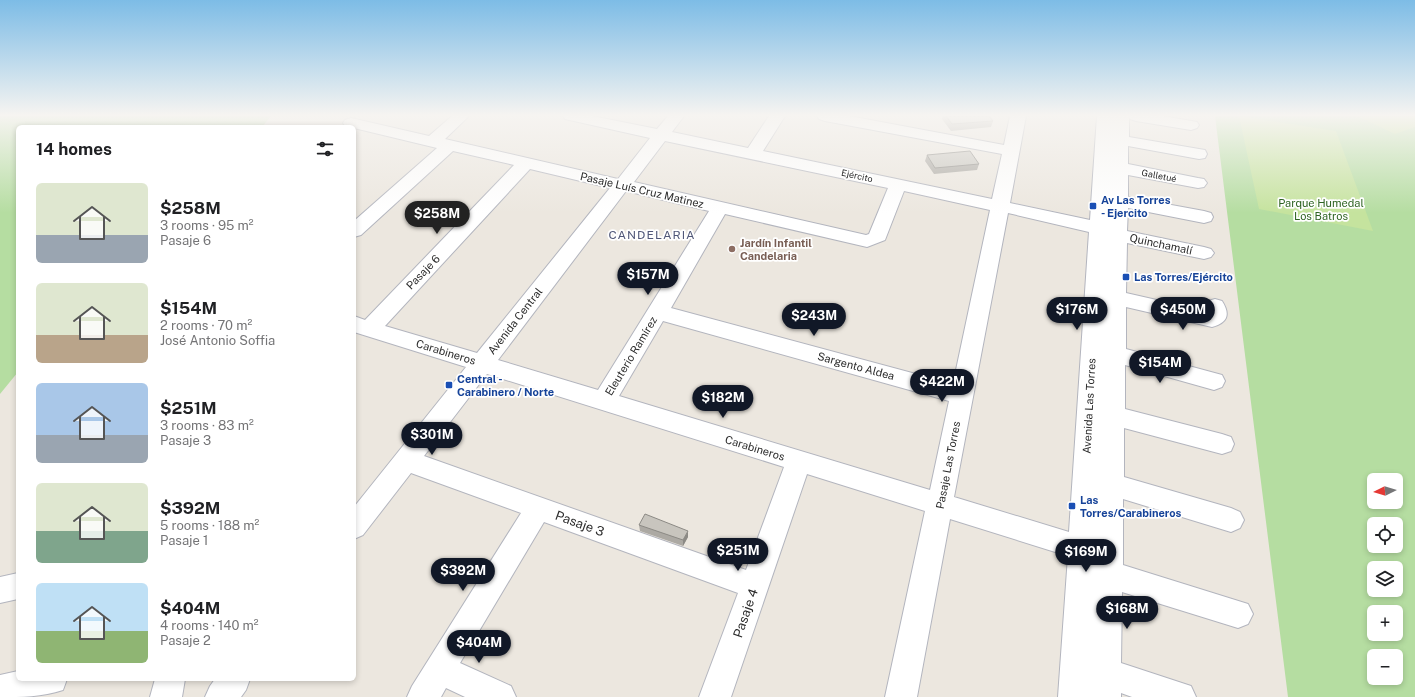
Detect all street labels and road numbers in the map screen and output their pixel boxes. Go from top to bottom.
street label: Ejército [840,167,874,184]
street label: Galletué [1141,167,1177,184]
street label: Pasaje Luís Cruz Matinez [579,170,705,210]
street label: Quinchamalí [1129,232,1194,257]
street label: Pasaje 6 [404,252,442,292]
street label: Avenida Central [485,285,545,357]
street label: Eleuterio Ramírez [603,314,659,398]
street label: Carabineros [415,337,478,367]
street label: Sargento Aldea [816,350,896,382]
street label: Avenida Las Torres [1080,357,1098,454]
street label: Pasaje Las Torres [934,420,962,510]
street label: Carabineros [724,433,787,463]
street label: Pasaje 3 [553,508,606,539]
street label: Pasaje 4 [730,587,761,640]

